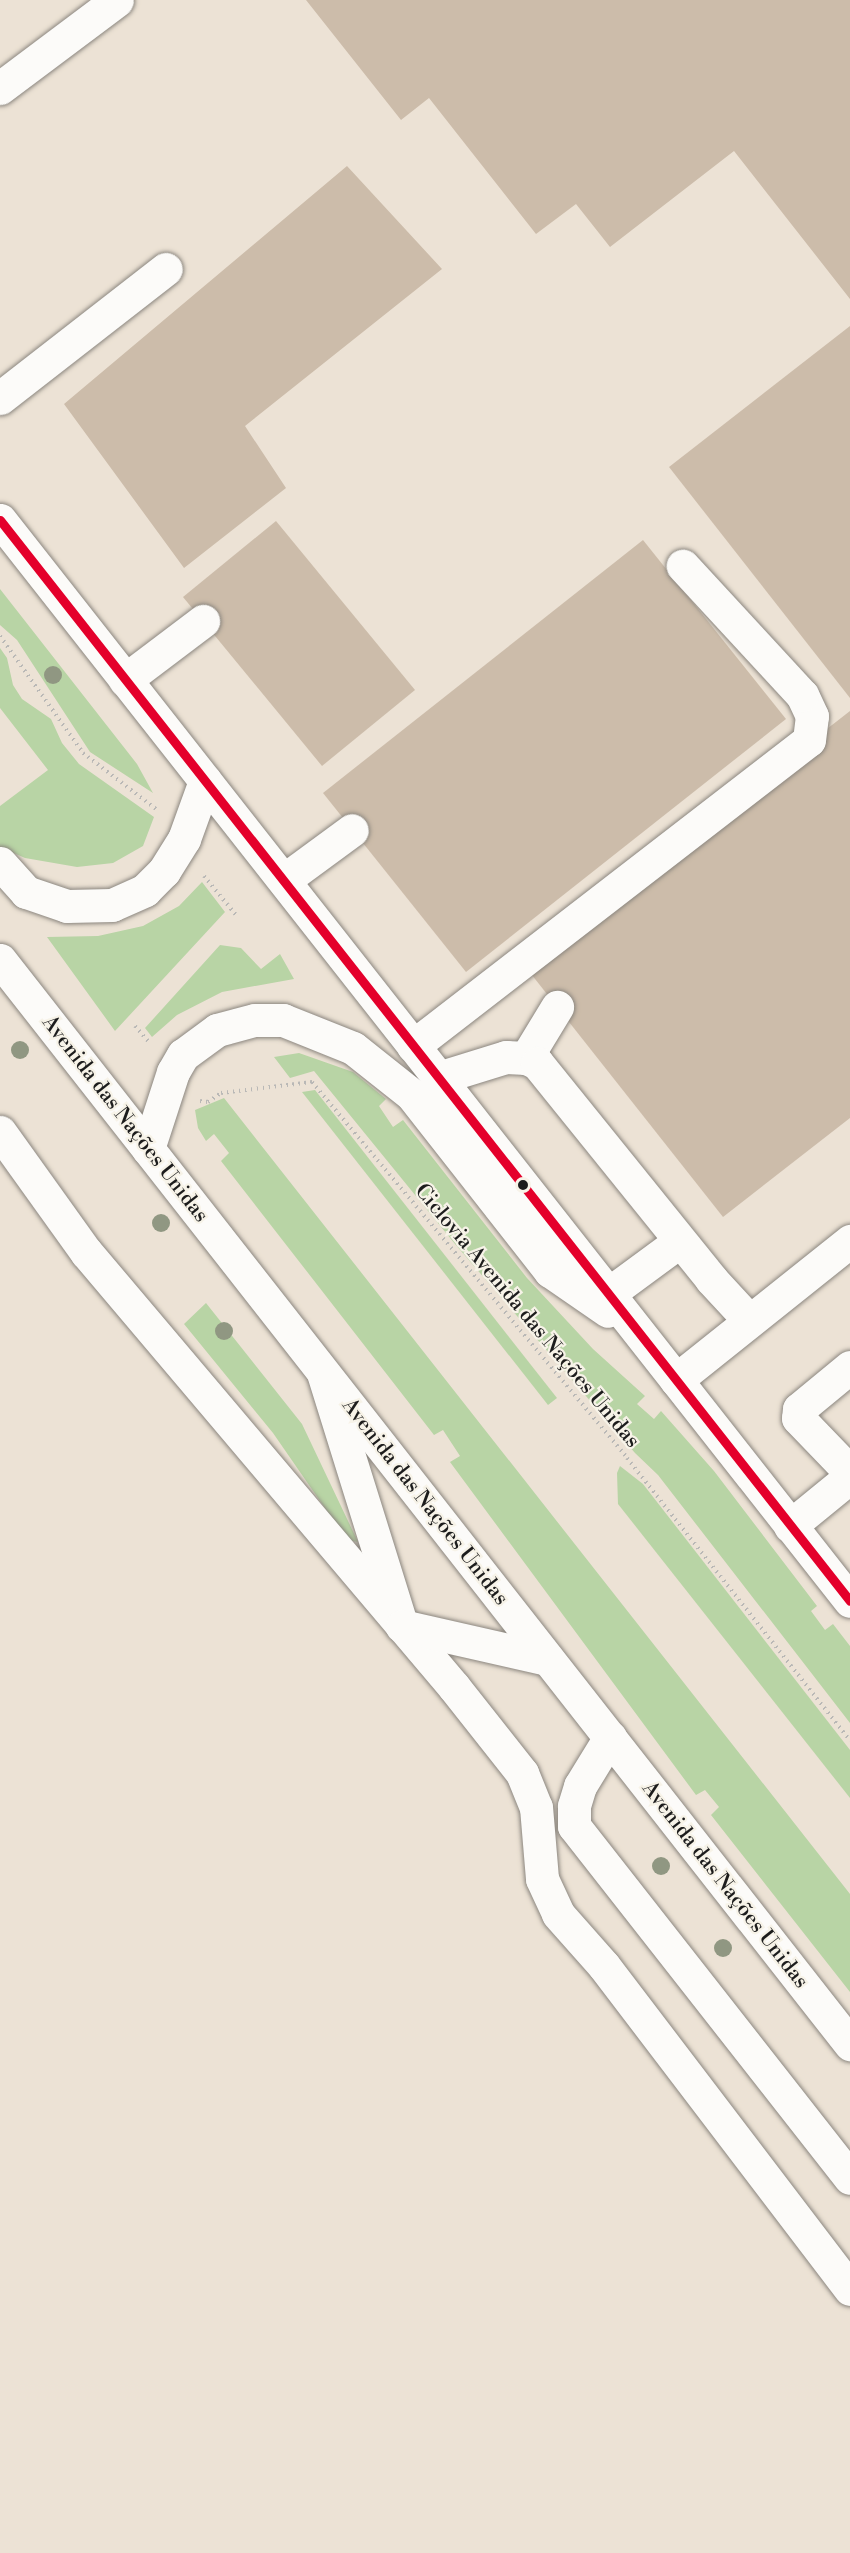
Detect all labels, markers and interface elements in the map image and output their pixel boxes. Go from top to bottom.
street label: Avenida das Nações Unidas [37,1011,213,1227]
street label: Ciclovia Avenida das Nações Unidas [409,1179,645,1453]
unlabelled marker [517,1179,529,1191]
street label: Avenida das Nações Unidas [337,1394,513,1610]
street label: Avenida das Nações Unidas [637,1777,813,1993]

